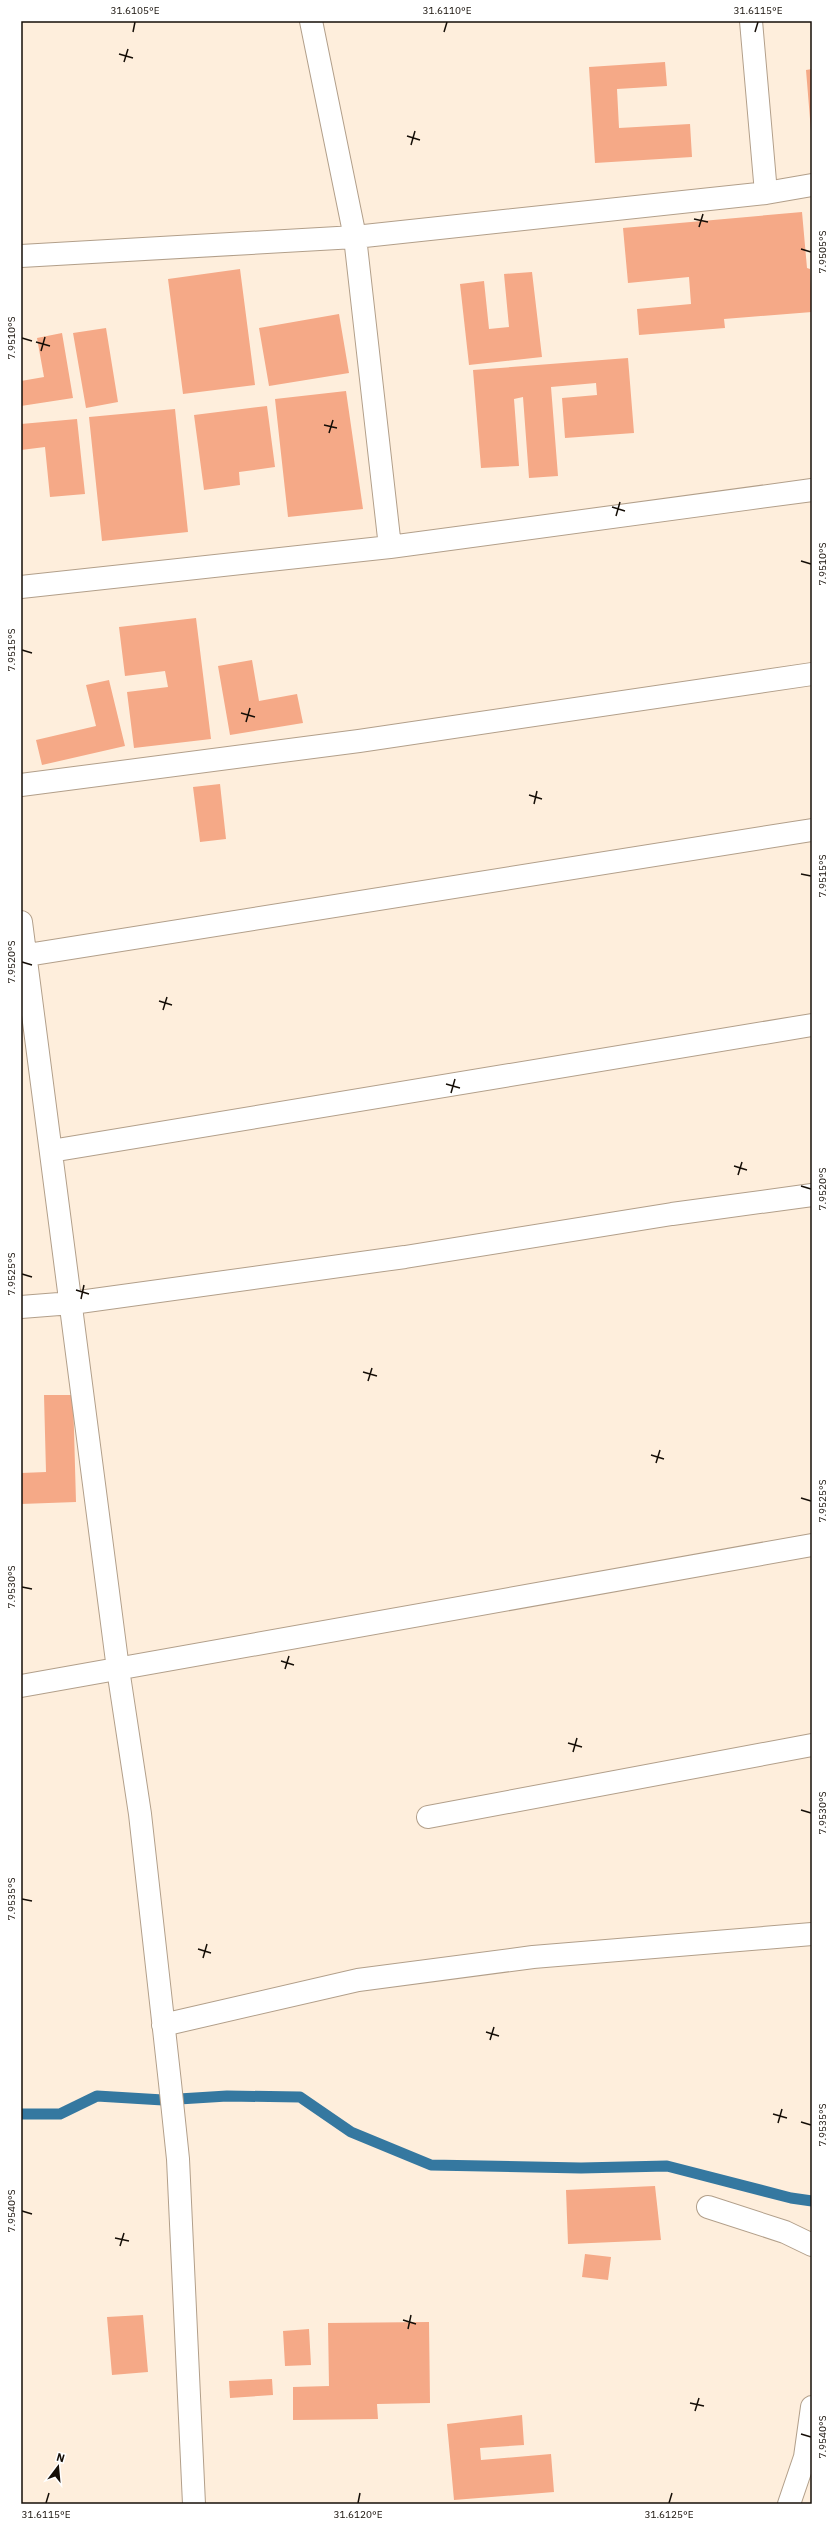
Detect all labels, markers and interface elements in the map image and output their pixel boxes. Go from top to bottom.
text: 31.6105°E [110,4,160,17]
text: 31.6110°E [422,4,472,17]
text: 31.6115°E [733,4,783,17]
text: 7.9505°S [816,230,829,274]
text: 7.9510°S [5,316,18,360]
text: 7.9510°S [816,542,829,586]
text: 7.9515°S [5,628,18,672]
text: 7.9515°S [816,854,829,898]
text: 7.9520°S [5,940,18,984]
text: 7.9520°S [816,1167,829,1211]
text: 7.9525°S [5,1252,18,1296]
text: 7.9525°S [816,1479,829,1523]
text: 7.9530°S [5,1565,18,1609]
text: 7.9530°S [816,1791,829,1835]
text: 7.9535°S [5,1877,18,1921]
text: 7.9535°S [816,2103,829,2147]
text: 7.9540°S [5,2189,18,2233]
text: 7.9540°S [816,2415,829,2459]
north arrow [38,2447,78,2487]
text: N [55,2450,67,2465]
text: 31.6115°E [21,2508,71,2521]
text: 31.6120°E [333,2508,383,2521]
text: 31.6125°E [644,2508,694,2521]

